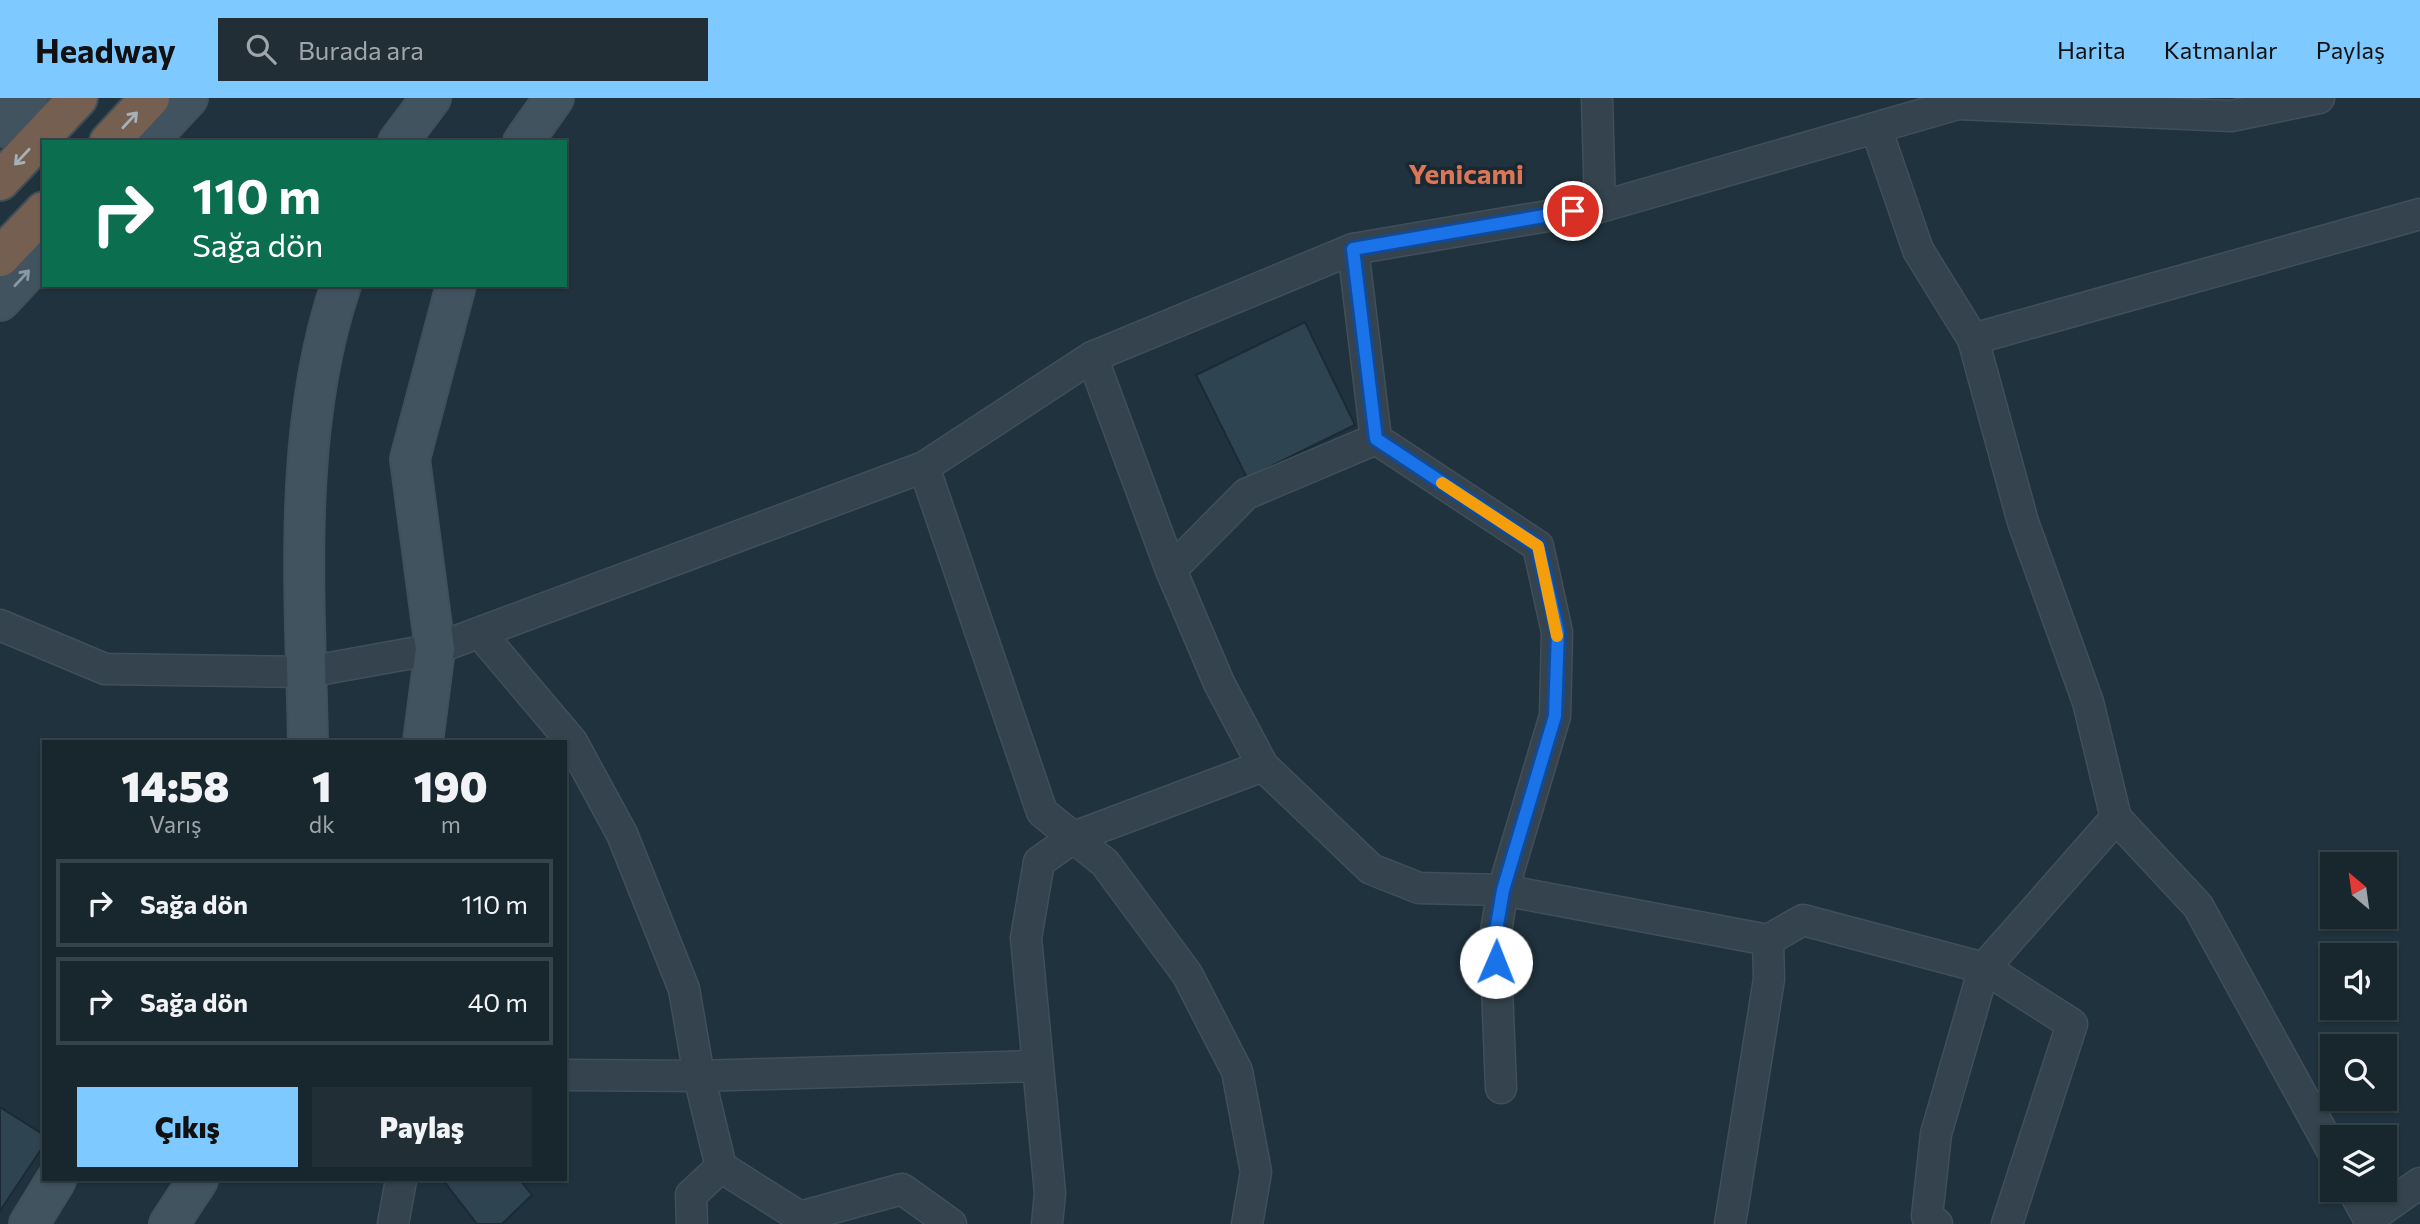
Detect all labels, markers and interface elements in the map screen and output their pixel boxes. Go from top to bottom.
search box [218,18,708,81]
text: Headway [35,29,176,70]
icon: search [242,30,280,68]
text: Burada ara [298,34,424,65]
text: Harita [2057,35,2126,64]
text: Katmanlar [2164,35,2278,64]
text: Paylaş [2316,35,2385,64]
one-way arrow [121,112,138,129]
one-way arrow [14,148,31,165]
district label: Yenicami [1408,156,1524,190]
text: 110 m [192,164,321,224]
icon: right [77,168,168,259]
pin [1543,181,1603,241]
icon: arrive [1554,192,1592,230]
text: Sağa dön [192,224,323,264]
one-way arrow [14,269,30,287]
text: 14:58 [121,759,230,811]
text: 1 [312,759,332,811]
text: 190 [414,759,488,811]
text: Varış [149,810,202,838]
text: dk [309,810,335,838]
text: m [441,810,461,838]
north arrow [2320,852,2398,929]
map controls [2320,852,2397,1202]
icon: right [81,884,119,922]
text: Sağa dön [140,888,248,919]
text: 110 m [461,888,528,919]
position arrow [1459,925,1533,999]
button: sound [2320,943,2397,1020]
icon: right [81,982,119,1020]
text: Sağa dön [140,986,248,1017]
text: 40 m [468,986,528,1017]
button: search [2320,1034,2397,1111]
button: Çıkış [77,1087,298,1167]
button: Paylaş [312,1087,532,1167]
button: layers [2320,1125,2397,1202]

